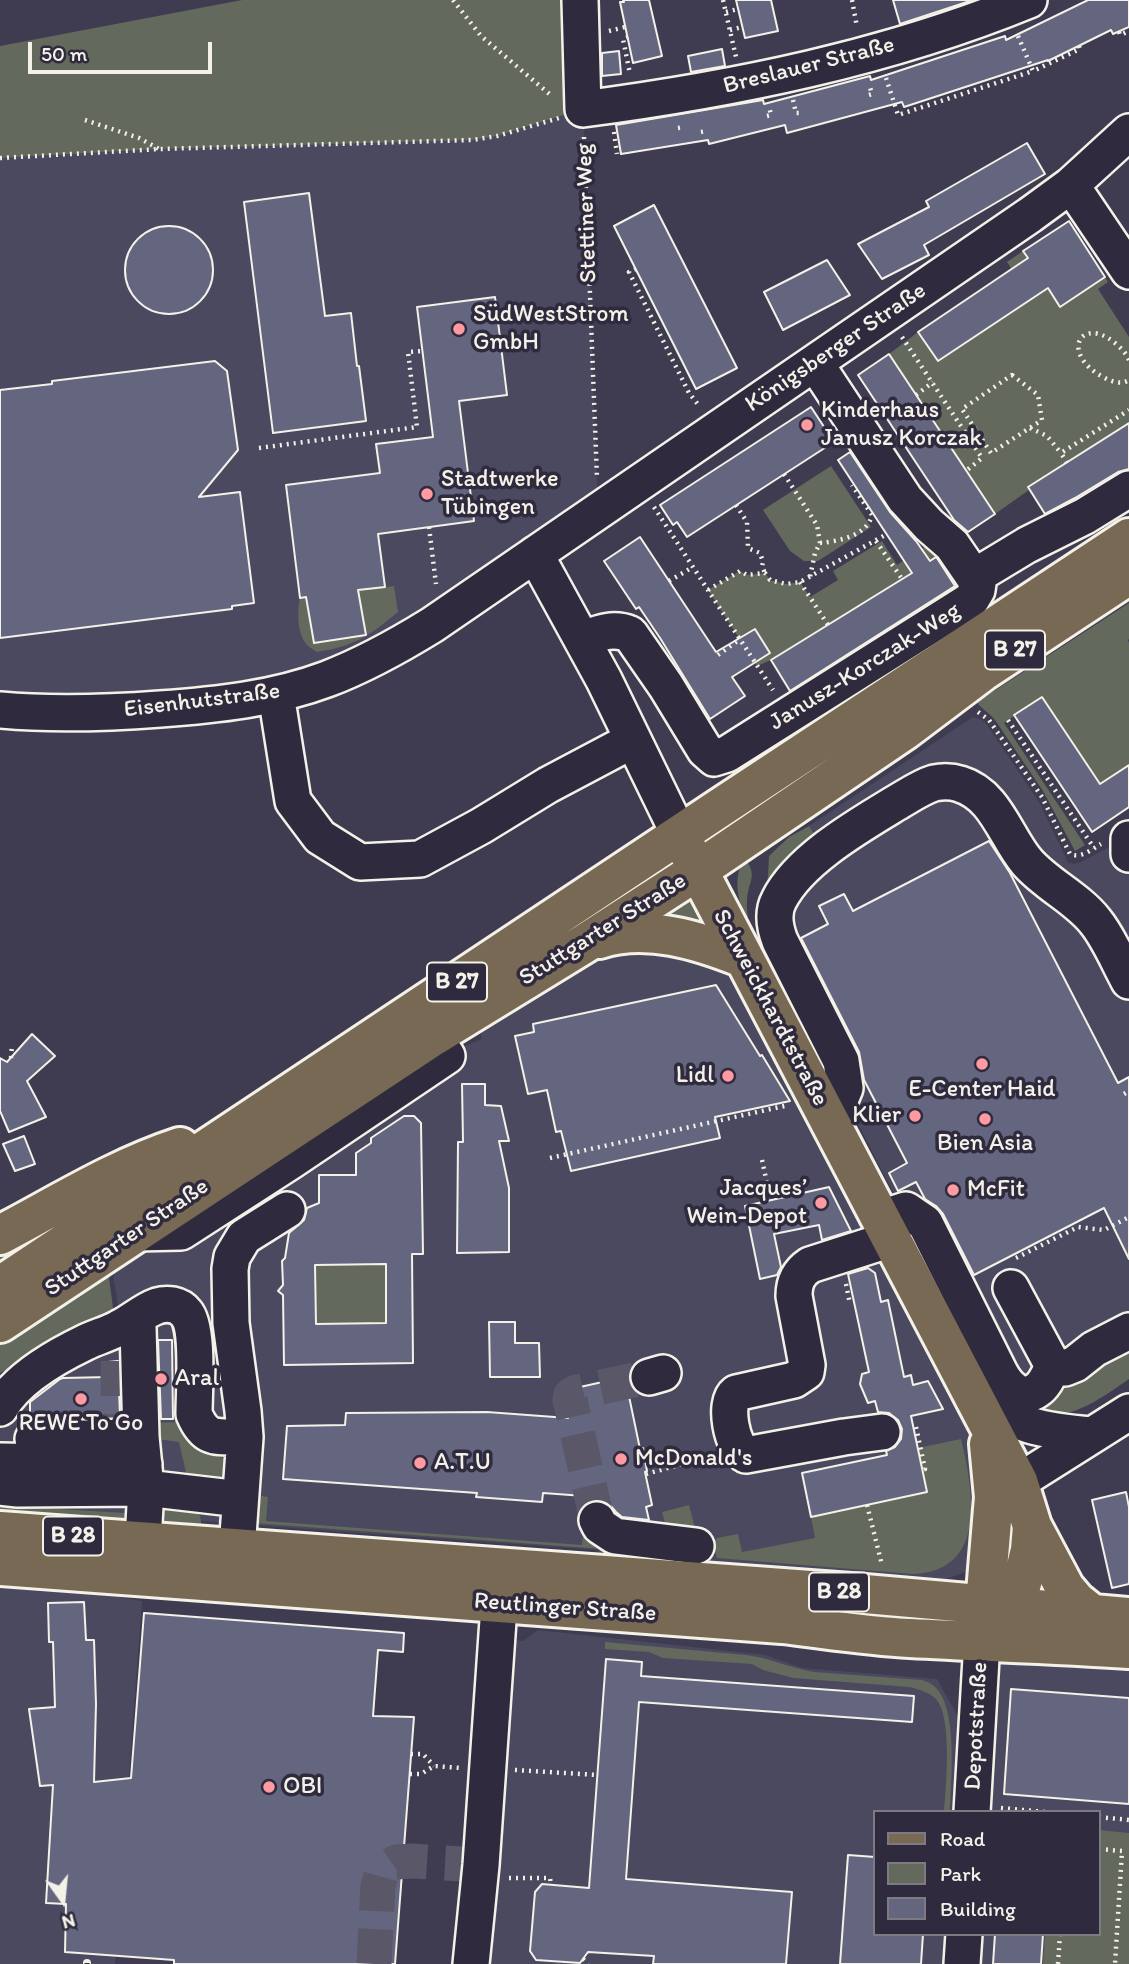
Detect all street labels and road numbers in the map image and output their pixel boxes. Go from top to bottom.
street label: Breslauer Straße [720,31,898,101]
street label: Stettiner Weg [570,143,604,283]
street label: Königsberger Straße [740,277,932,419]
street label: Janusz-Korczak-Weg [764,597,966,737]
road number: B 27 [985,630,1045,670]
street label: Eisenhutstraße [122,677,282,725]
street label: Stuttgarter Straße [514,867,692,993]
street label: Schweickhardtstraße [706,905,834,1111]
road number: B 27 [427,962,487,1001]
street label: Stuttgarter Straße [40,1172,214,1304]
road number: B 28 [43,1516,103,1555]
road number: B 28 [809,1572,869,1611]
street label: Reutlinger Straße [473,1587,657,1629]
street label: Depotstraße [959,1661,995,1791]

